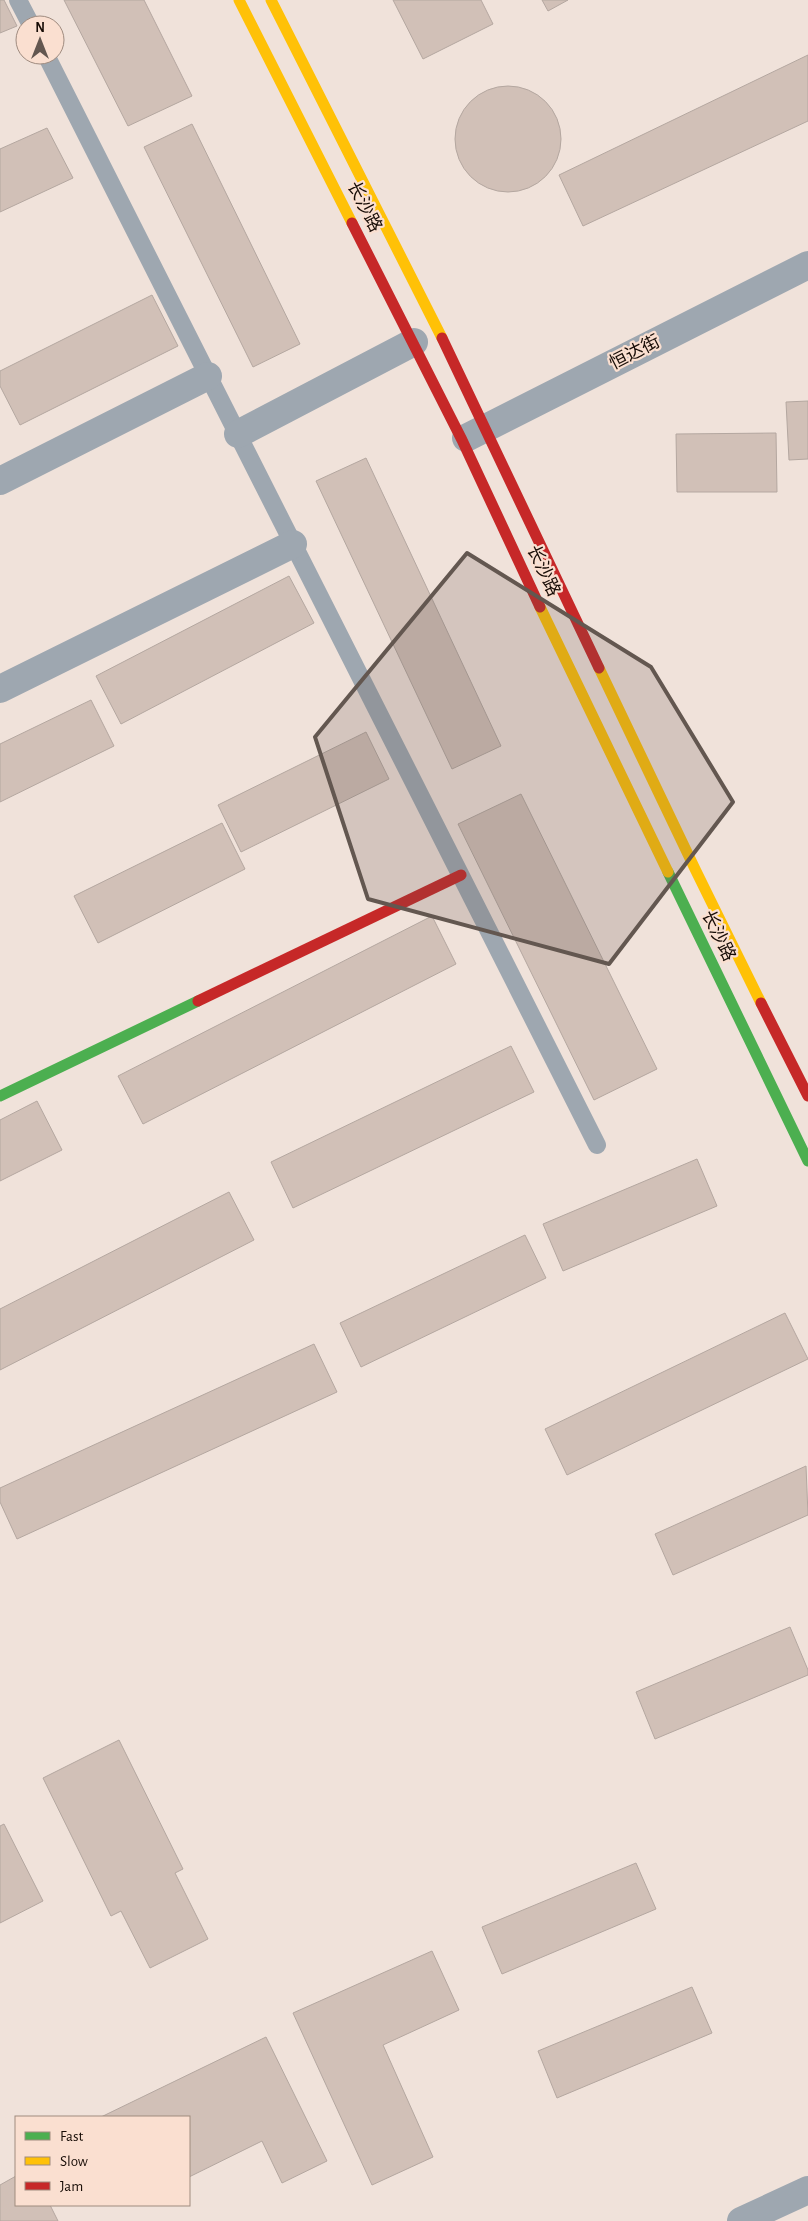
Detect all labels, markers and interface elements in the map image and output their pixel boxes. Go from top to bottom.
north arrow [15,15,65,65]
text: N [35,21,45,35]
street label: 长沙路 [344,178,386,235]
street label: 恒达街 [606,331,663,373]
street label: 长沙路 [523,542,564,599]
street label: 长沙路 [698,907,740,964]
legend [15,2116,190,2206]
text: Fast [60,2129,84,2144]
text: Slow [60,2154,88,2169]
text: Jam [60,2179,83,2194]

